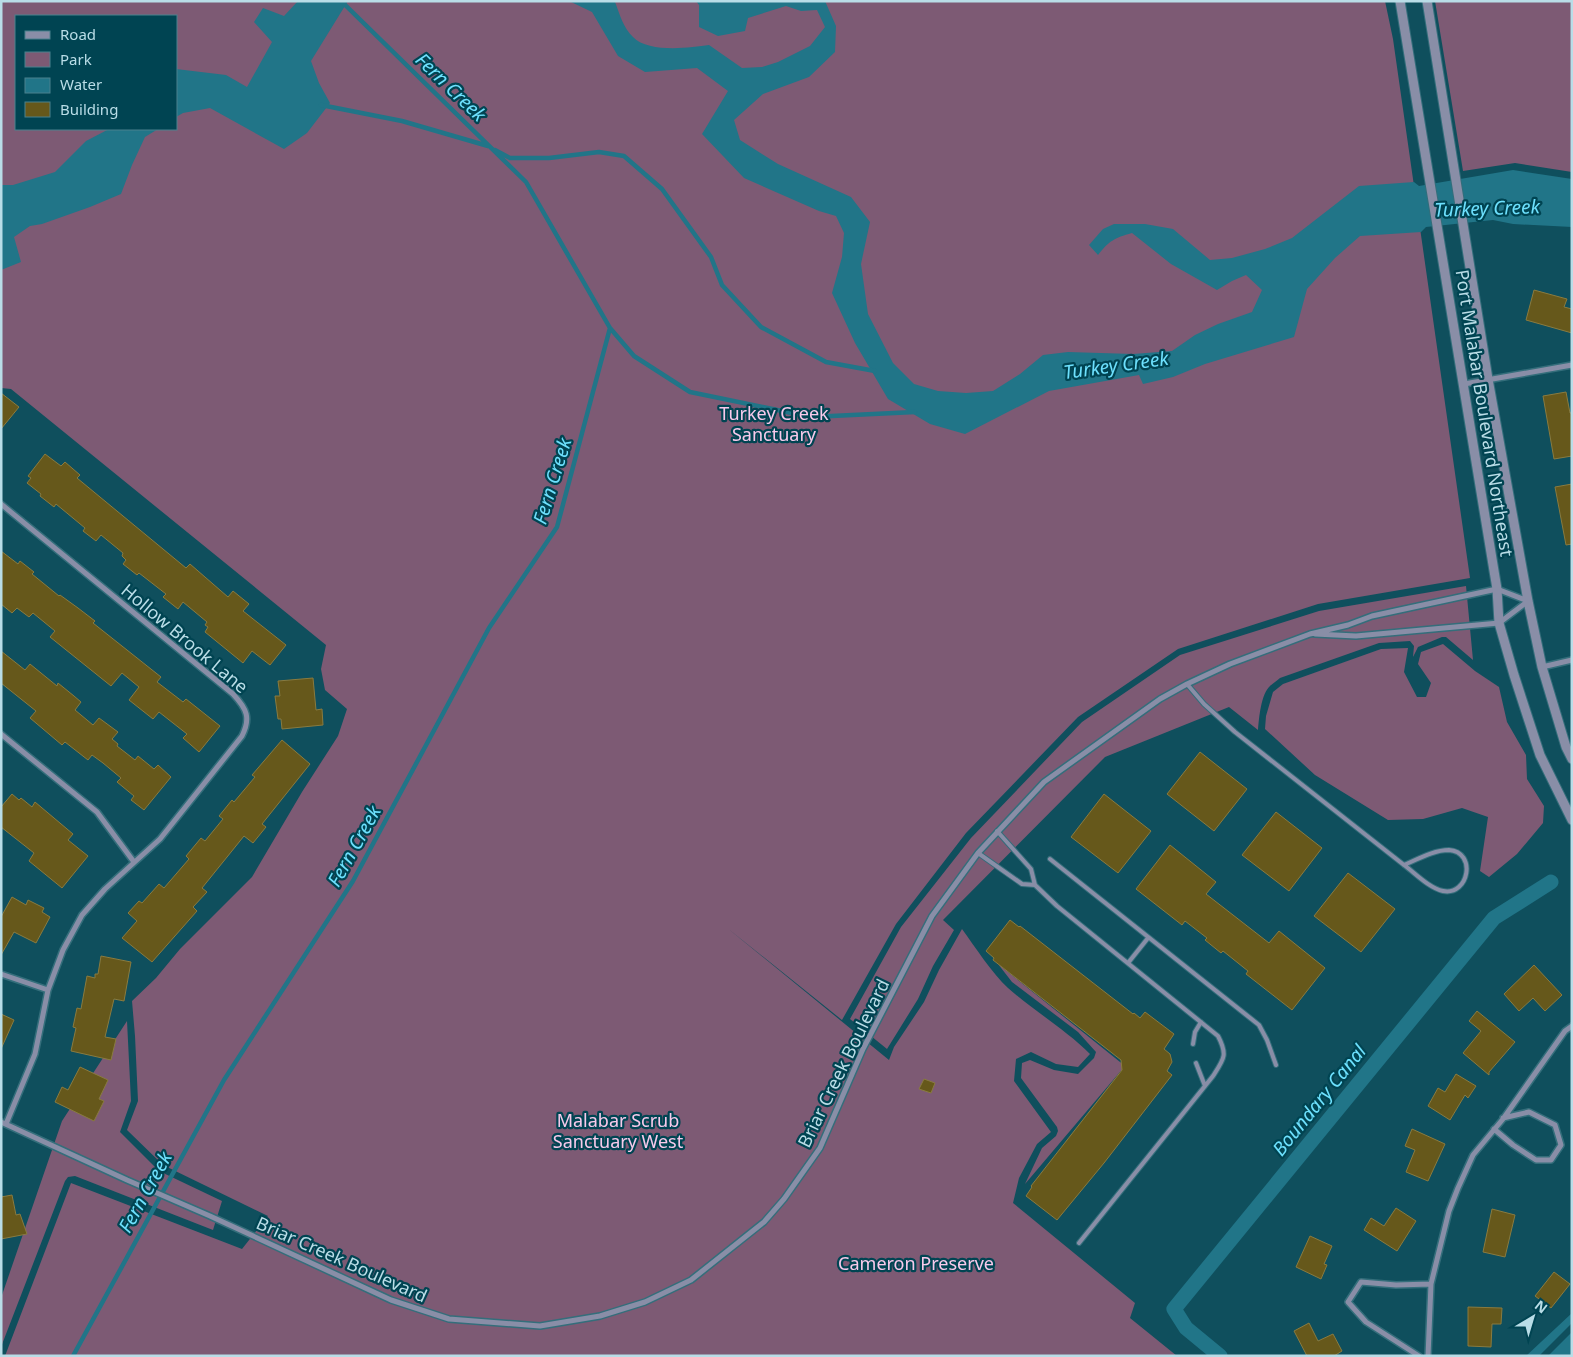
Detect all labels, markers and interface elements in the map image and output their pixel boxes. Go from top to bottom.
legend [15,15,178,130]
text: Road [60,24,96,44]
water label: Fern Creek [410,47,492,128]
text: Park [60,49,92,69]
text: Water [60,74,102,94]
text: Building [60,99,118,119]
water label: Turkey Creek [1434,193,1541,223]
street label: Port Malabar Boulevard Northeast [1450,268,1520,559]
water label: Turkey Creek [1062,345,1171,385]
park label: Turkey Creek Sanctuary [719,401,829,446]
water label: Fern Creek [527,434,578,527]
street label: Hollow Brook Lane [117,578,253,698]
water label: Fern Creek [321,800,387,891]
street label: Briar Creek Boulevard [792,975,894,1151]
water label: Boundary Canal [1266,1038,1373,1161]
park label: Malabar Scrub Sanctuary West [553,1108,684,1153]
water label: Fern Creek [112,1146,178,1237]
street label: Briar Creek Boulevard [253,1211,431,1307]
park label: Cameron Preserve [838,1251,994,1275]
north arrow [1508,1292,1558,1342]
text: N [1531,1295,1552,1317]

